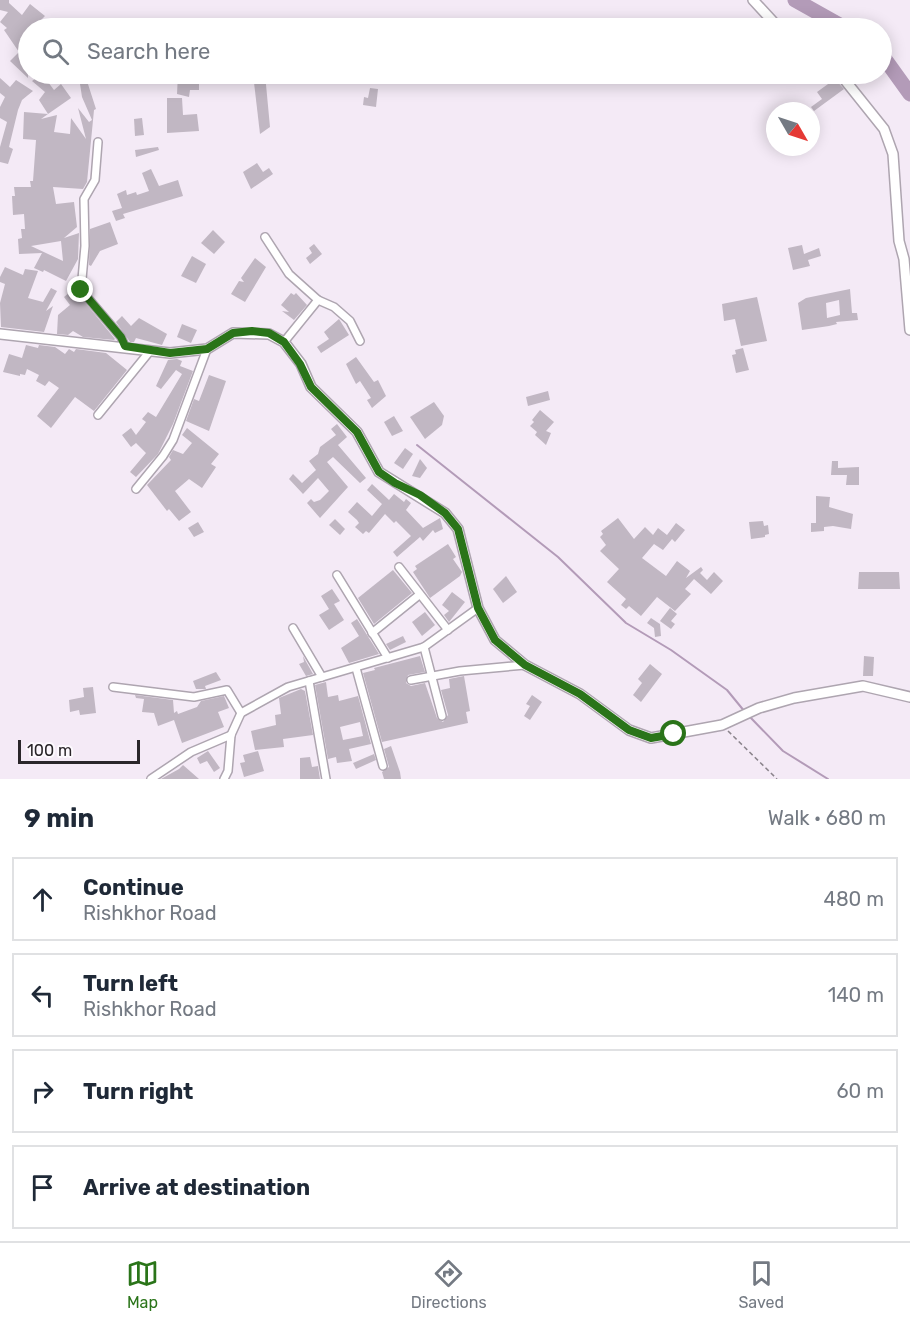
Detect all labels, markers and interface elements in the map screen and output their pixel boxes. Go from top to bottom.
search box [18,18,892,84]
icon: search [39,35,72,68]
text: Search here [87,38,210,65]
north arrow [766,102,820,156]
route end [67,276,93,302]
route start [660,720,686,746]
scale bar [18,737,140,764]
text: 100 m [27,741,72,760]
text: 9 min [24,803,94,834]
text: Walk · 680 m [768,806,886,830]
text: Continue [83,874,184,901]
icon: ahead [26,883,59,916]
text: 480 m [823,887,884,911]
text: Rishkhor Road [83,901,217,925]
text: Turn left [83,970,178,997]
icon: left [26,979,59,1012]
text: 140 m [828,983,884,1007]
text: Rishkhor Road [83,997,217,1021]
icon: right [26,1075,59,1108]
text: Turn right [83,1078,193,1105]
text: 60 m [837,1079,884,1103]
icon: arrive [26,1171,59,1204]
text: Arrive at destination [83,1174,310,1201]
tab: Map [126,1257,159,1312]
tab: Directions [411,1257,487,1312]
tab: Saved [738,1257,784,1312]

